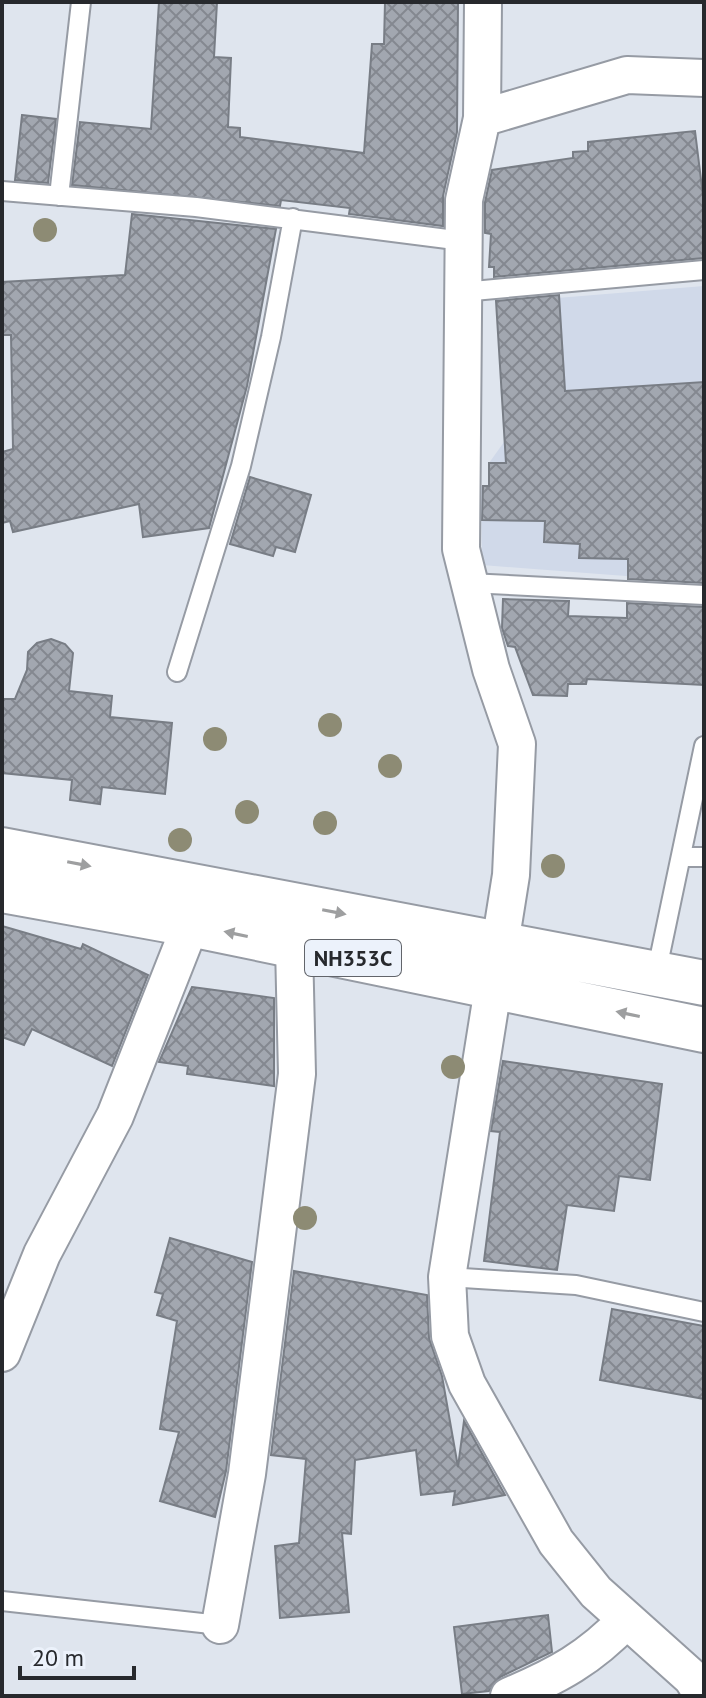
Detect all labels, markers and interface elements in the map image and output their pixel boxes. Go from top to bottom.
one-way arrow [66,859,91,871]
one-way arrow [322,907,347,919]
one-way arrow [223,927,248,939]
road number: NH353C [305,940,401,976]
one-way arrow [615,1007,640,1020]
scale bar [20,1630,134,1680]
text: 20 m [32,1642,84,1673]

